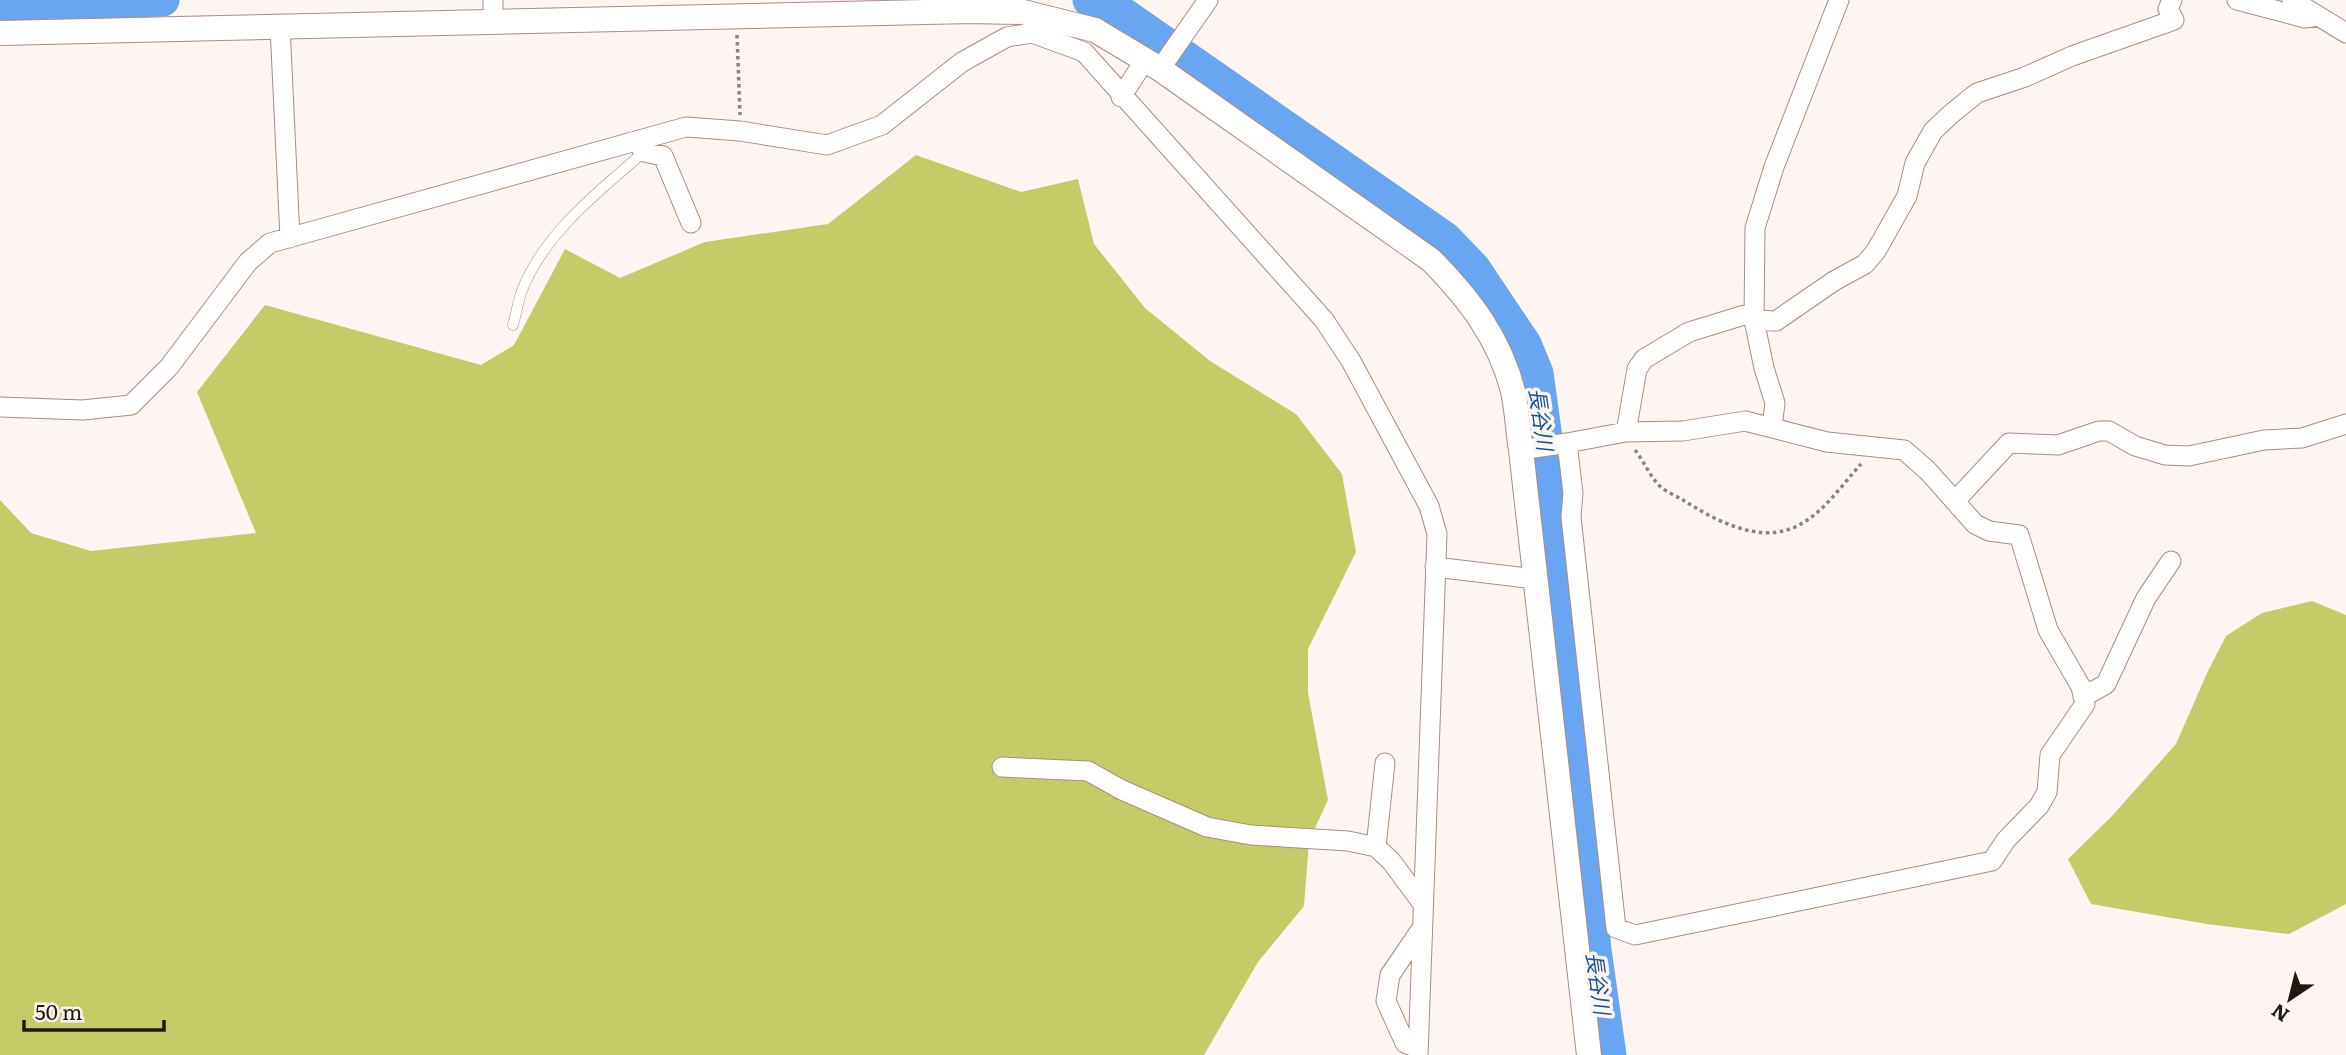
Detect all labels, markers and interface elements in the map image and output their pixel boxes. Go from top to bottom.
water label: 長谷川 [1523,386,1563,454]
water label: 長谷川 [1580,950,1620,1018]
north arrow [2255,964,2325,1034]
scale bar [24,988,164,1032]
text: 50 m [35,995,82,1026]
text: N [2265,998,2294,1030]

